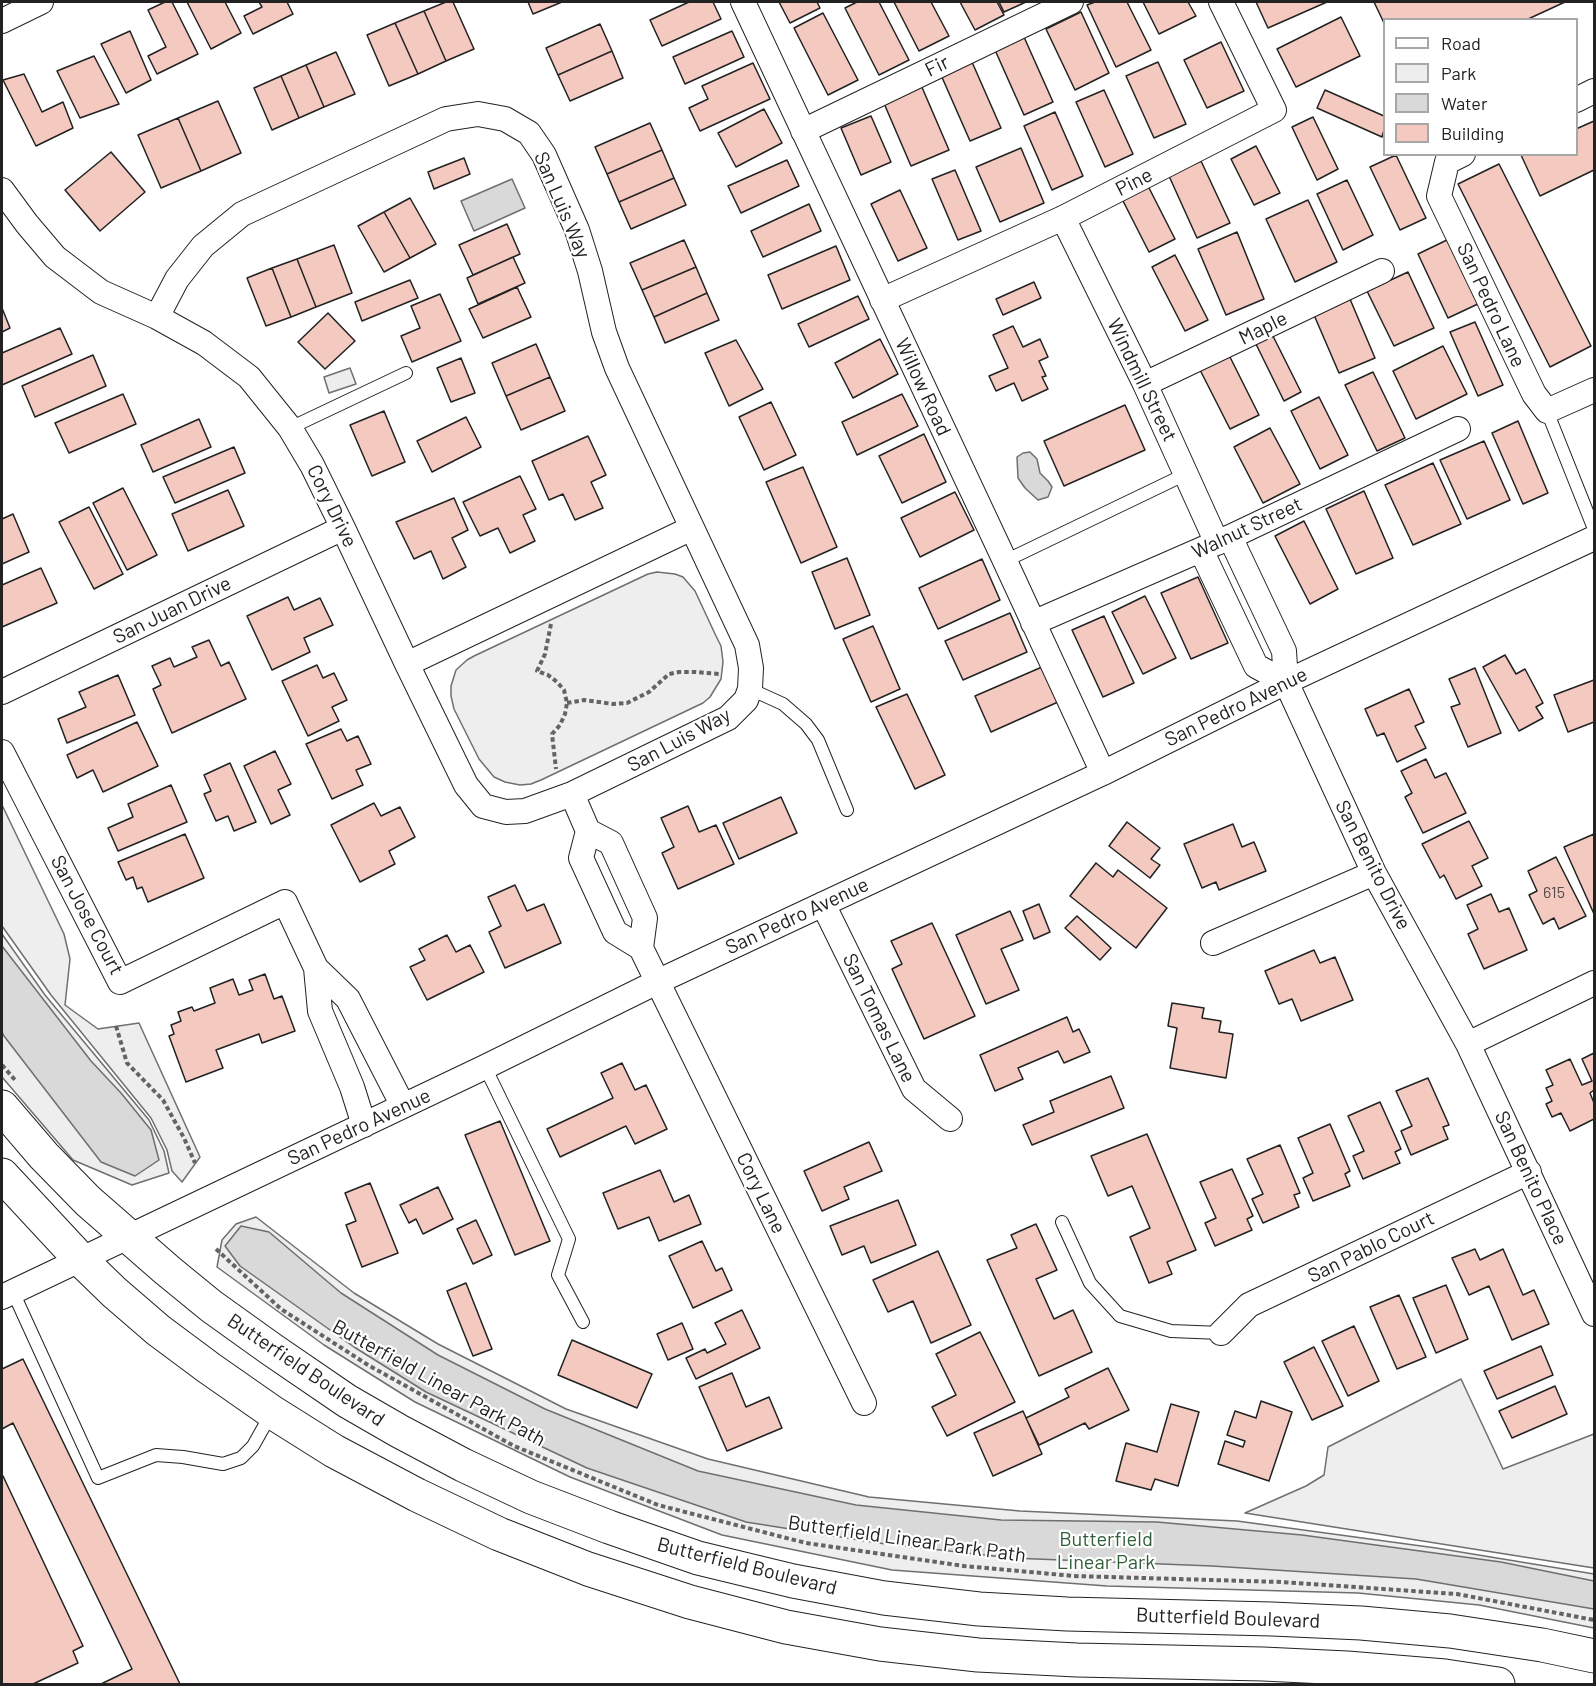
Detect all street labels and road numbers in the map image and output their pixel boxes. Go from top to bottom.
street label: Fir [921,50,953,82]
street label: San Luis Way [529,148,595,262]
street label: Pine [1112,163,1156,201]
street label: San Pedro Lane [1452,239,1530,371]
street label: Maple [1235,306,1291,350]
street label: Windmill Street [1102,315,1182,445]
street label: Willow Road [890,334,956,440]
street label: Cory Drive [302,461,362,551]
street label: Walnut Street [1188,492,1306,564]
street label: San Juan Drive [109,571,235,649]
street label: San Pedro Avenue [1161,662,1311,752]
street label: San Luis Way [623,703,735,777]
street label: San Benito Drive [1330,796,1416,934]
street label: San Jose Court [45,851,129,979]
street label: San Pedro Avenue [722,872,872,960]
street label: San Tomas Lane [837,949,921,1087]
street label: San Pedro Avenue [284,1083,434,1171]
street label: San Benito Place [1489,1107,1573,1249]
street label: Cory Lane [731,1149,791,1237]
street label: San Pablo Court [1304,1206,1438,1288]
street label: Butterfield Boulevard [223,1309,389,1431]
street label: Butterfield Linear Park Path [328,1314,550,1452]
street label: Butterfield Linear Park Path [786,1510,1028,1568]
street label: Butterfield Boulevard [655,1532,839,1600]
street label: Butterfield Boulevard [1135,1603,1321,1633]

